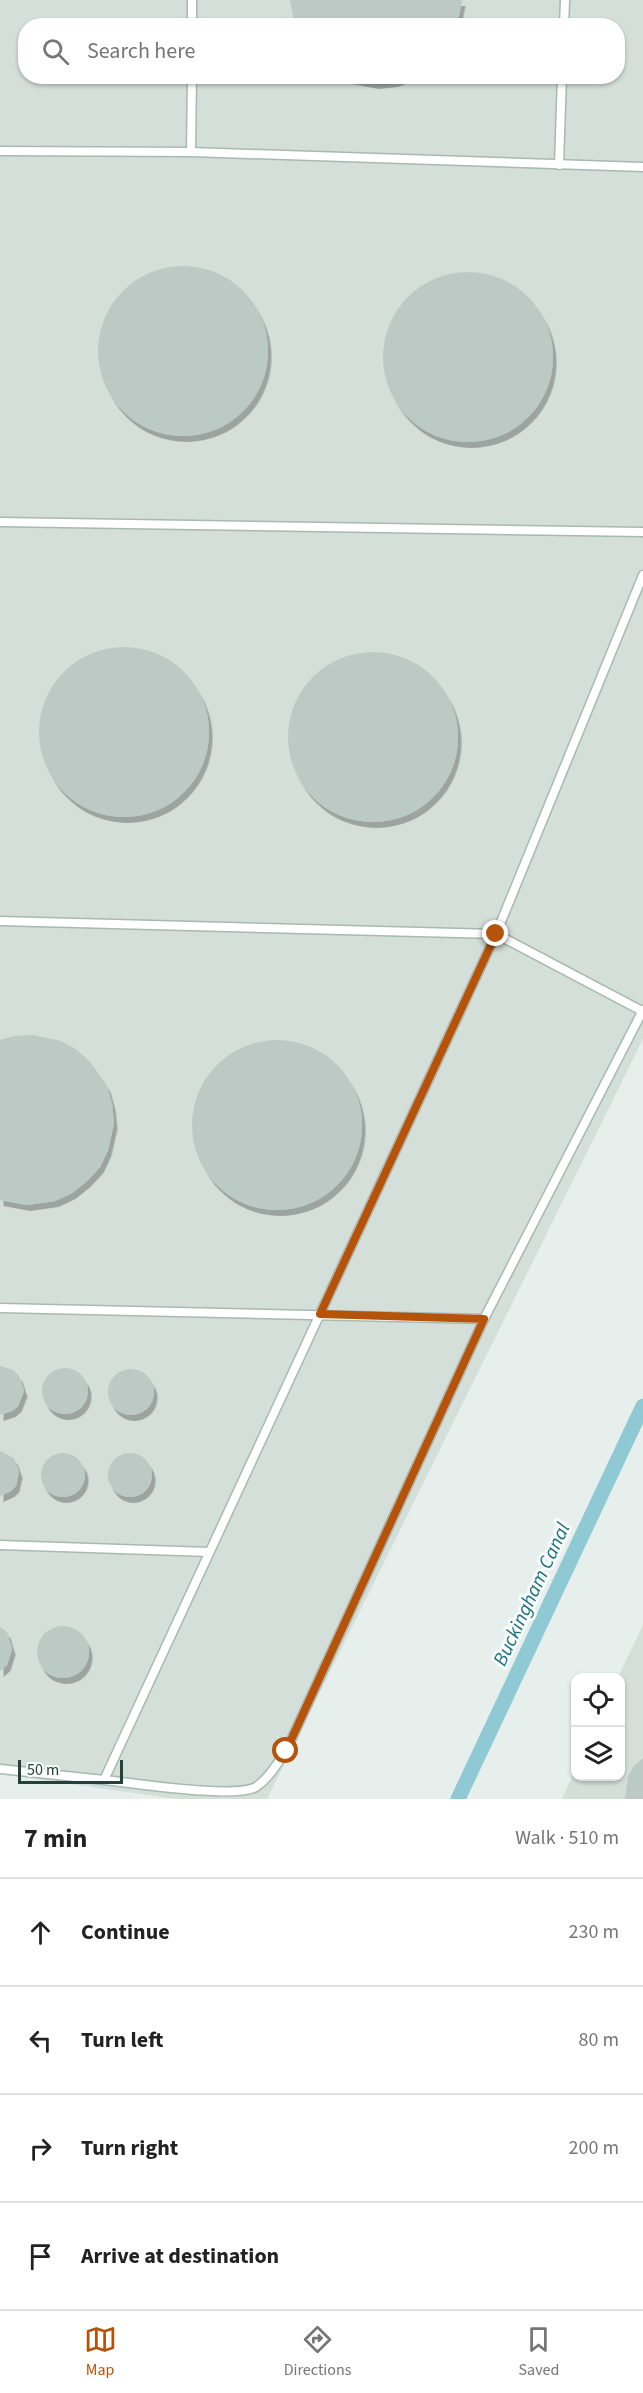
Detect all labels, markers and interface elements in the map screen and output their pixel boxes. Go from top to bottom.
search box [18,18,625,84]
icon: search [39,35,72,68]
text: Search here [87,35,195,67]
route end [482,920,508,946]
water label: Buckingham Canal [486,1518,577,1671]
map controls [571,1673,625,1781]
button: locate [571,1673,625,1727]
button: layers [571,1727,625,1781]
route start [272,1737,298,1763]
scale bar [18,1757,123,1784]
text: 50 m [27,1759,59,1781]
text: 7 min [24,1820,87,1857]
text: Walk · 510 m [515,1824,619,1852]
icon: ahead [24,1916,57,1949]
text: Continue [81,1916,170,1948]
text: 230 m [569,1918,619,1946]
icon: left [24,2024,57,2057]
text: Turn left [81,2024,163,2056]
text: 80 m [579,2026,619,2054]
icon: right [24,2132,57,2165]
text: Turn right [81,2132,178,2164]
text: 200 m [569,2134,619,2162]
icon: arrive [24,2240,57,2273]
text: Arrive at destination [81,2240,279,2272]
tab: Map [84,2323,117,2381]
tab: Directions [284,2323,351,2381]
tab: Saved [519,2323,559,2381]

